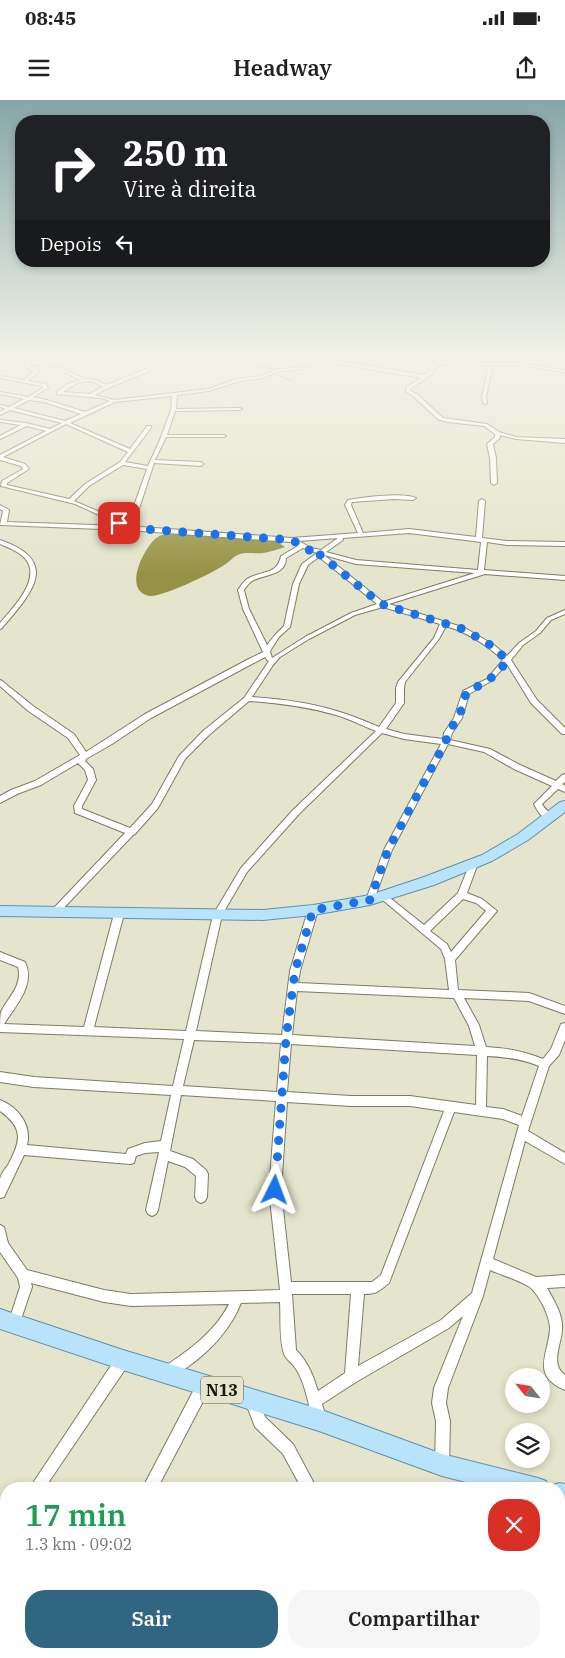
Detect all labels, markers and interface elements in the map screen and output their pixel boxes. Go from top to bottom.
text: 08:45 [25,6,76,30]
text: Headway [233,53,332,82]
icon: menu [25,54,53,82]
icon: share [512,54,540,82]
text: 250 m [123,130,228,176]
icon: right [40,135,105,200]
text: Vire à direita [123,174,256,203]
icon: left [111,230,139,258]
text: Depois [40,232,101,256]
pin [98,502,140,544]
icon: arrive [105,509,133,537]
position arrow [248,1163,300,1215]
north arrow [505,1368,550,1412]
map controls [505,1368,550,1468]
road number: N13 [201,1376,243,1404]
button: layers [505,1423,550,1468]
text: 17 min [25,1495,126,1534]
button: close [488,1499,540,1551]
text: 1.3 km · 09:02 [25,1534,132,1554]
button: Sair [25,1590,278,1648]
button: Compartilhar [288,1590,540,1648]

